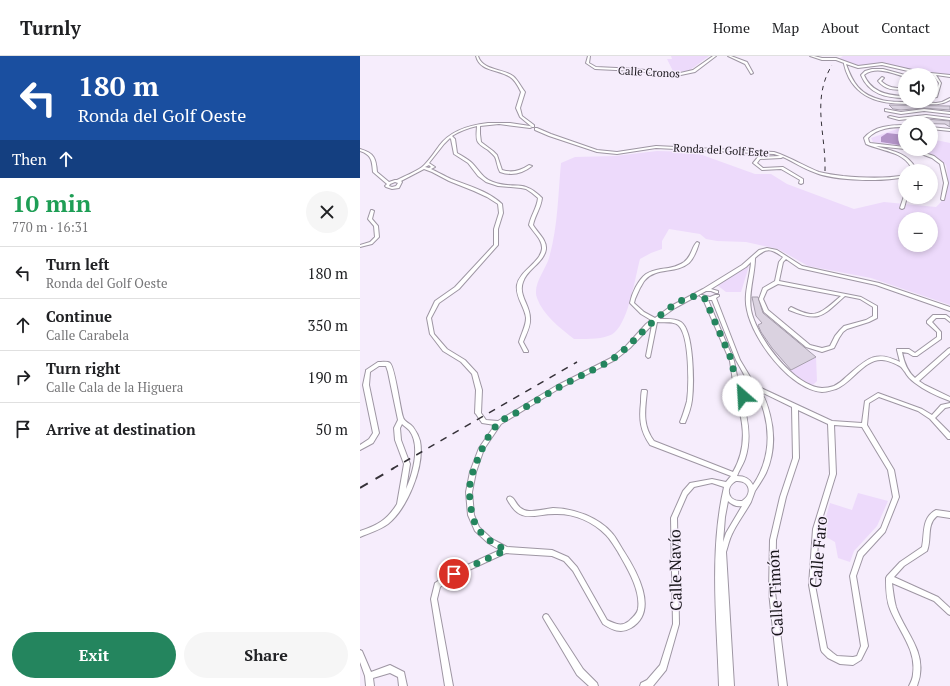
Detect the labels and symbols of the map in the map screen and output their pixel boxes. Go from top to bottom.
street label: Calle Cronos [618,63,681,81]
street label: Ronda del Golf Este [673,141,770,160]
position arrow [722,375,764,417]
street label: Calle Faro [804,515,832,589]
street label: Calle Navío [663,529,687,611]
street label: Calle Timón [762,549,788,637]
pin [437,557,471,591]

